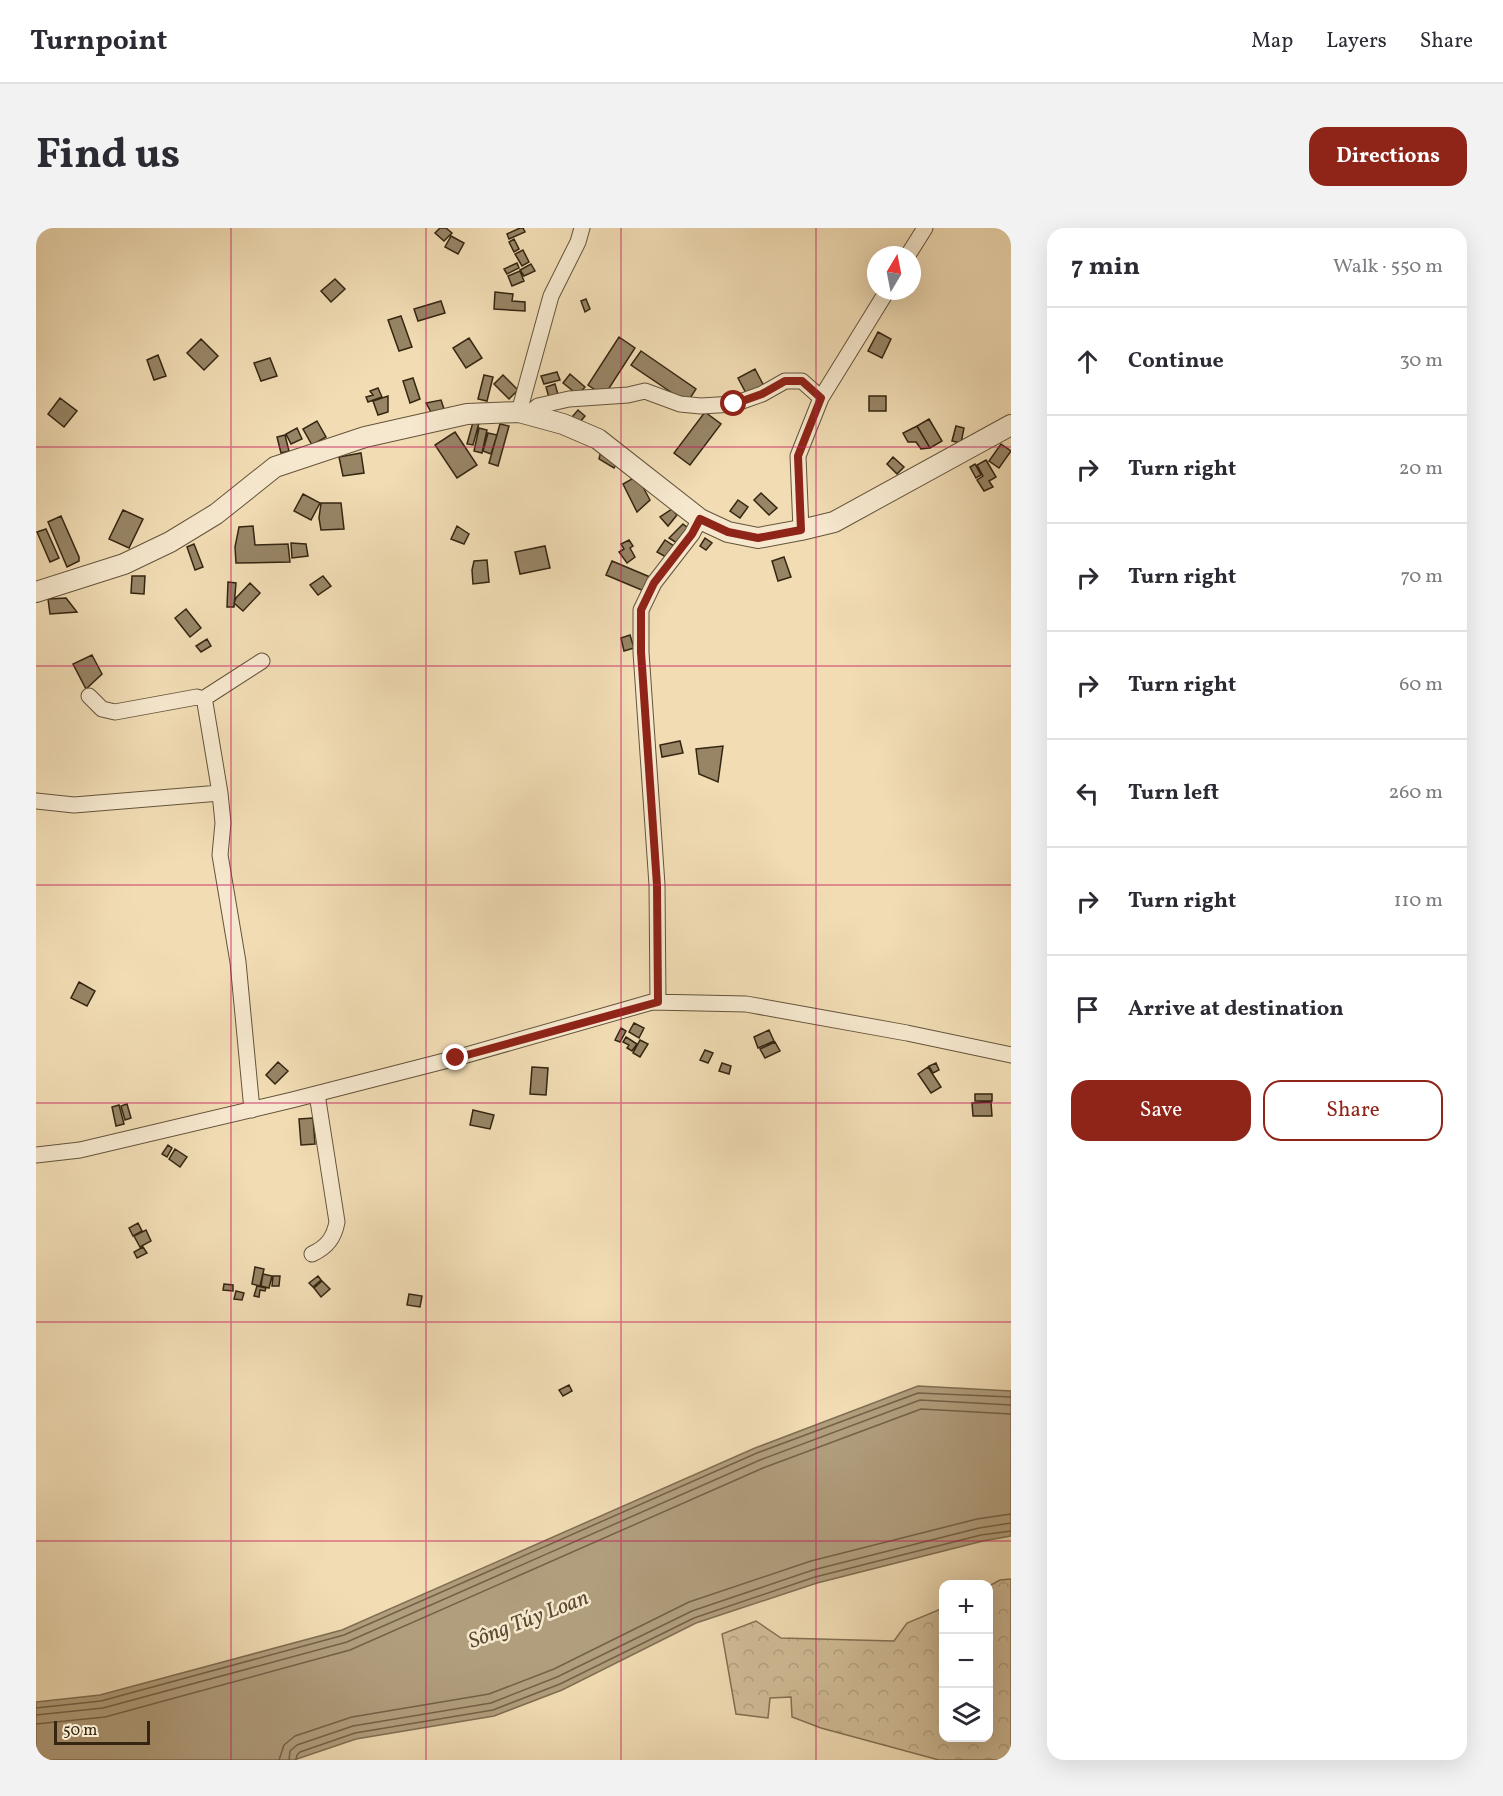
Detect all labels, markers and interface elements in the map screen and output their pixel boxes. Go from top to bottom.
text: Turnpoint [30,22,167,61]
text: Map [1251,27,1293,56]
text: Layers [1326,27,1387,56]
text: Share [1420,27,1473,56]
text: Find us [36,127,180,186]
button: Directions [1309,127,1467,186]
north arrow [867,246,921,300]
text: 7 min [1071,249,1140,285]
text: Walk · 550 m [1333,253,1443,281]
icon: ahead [1071,345,1104,378]
text: Continue [1128,346,1224,377]
text: 30 m [1399,347,1443,375]
route start [720,390,746,416]
icon: right [1071,453,1104,486]
text: Turn right [1128,454,1236,485]
text: 20 m [1399,455,1443,483]
icon: right [1071,561,1104,594]
text: Turn right [1128,562,1236,593]
text: 70 m [1400,563,1443,591]
icon: right [1071,669,1104,702]
text: Turn right [1128,670,1236,701]
text: 60 m [1399,671,1443,699]
icon: left [1071,777,1104,810]
text: Turn left [1128,778,1219,809]
text: 260 m [1388,779,1443,807]
icon: right [1071,885,1104,918]
text: Turn right [1128,886,1236,917]
text: 110 m [1394,887,1443,915]
icon: arrive [1071,993,1104,1026]
text: Arrive at destination [1128,994,1344,1025]
route end [442,1044,468,1070]
button: Save [1071,1080,1251,1141]
button: Share [1263,1080,1443,1141]
map controls [939,1580,993,1742]
button: + [939,1580,993,1634]
water label: Sông Túy Loan [464,1583,594,1657]
button: − [939,1634,993,1688]
button: layers [939,1688,993,1742]
scale bar [54,1718,150,1746]
text: 50 m [63,1720,97,1742]

